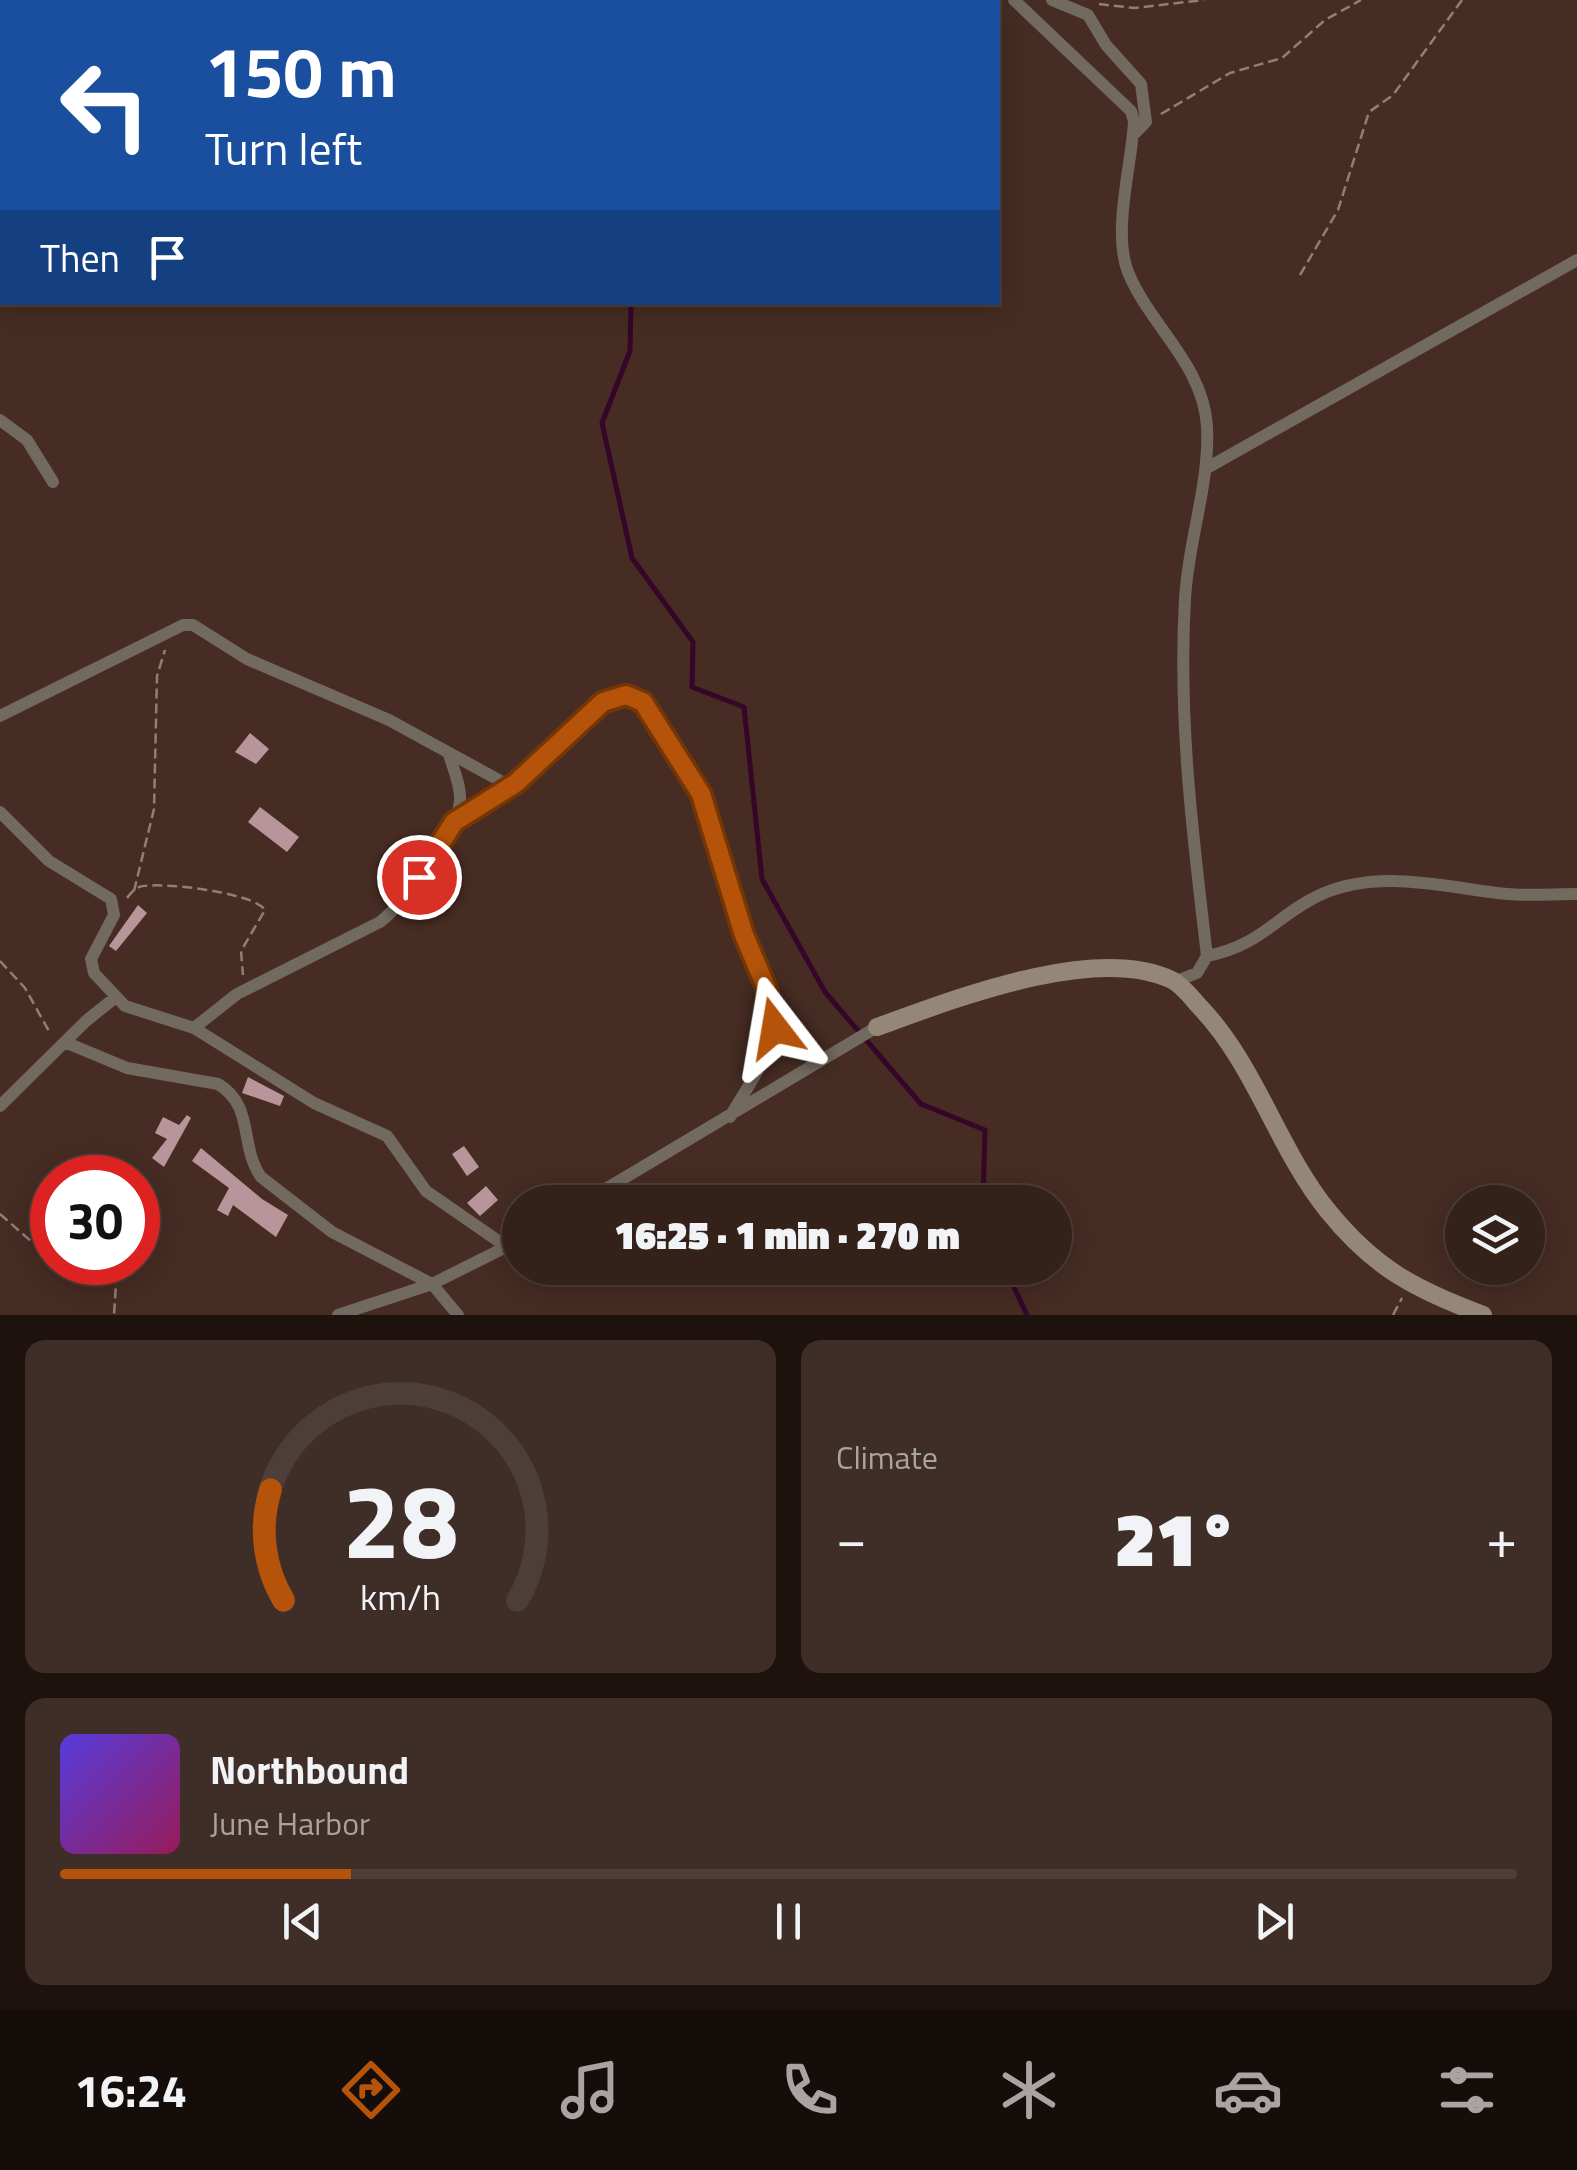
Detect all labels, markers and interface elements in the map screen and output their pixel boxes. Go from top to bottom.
text: 150 m [205,18,397,124]
icon: left [40,40,170,170]
text: Turn left [205,114,362,182]
text: Then [40,229,120,287]
icon: arrive [140,230,195,285]
pin [377,835,462,920]
icon: arrive [392,850,447,905]
position arrow [723,976,827,1080]
speed limit sign: 30 [30,1155,160,1285]
map controls [1445,1185,1545,1285]
button: layers [1445,1185,1545,1285]
text: 16:25 · 1 min · 270 m [614,1206,960,1264]
text: Climate [836,1433,938,1481]
text: 28 [342,1440,459,1598]
text: 21° [1115,1481,1238,1595]
text: − [836,1496,867,1579]
text: + [1486,1496,1517,1579]
text: km/h [360,1569,441,1624]
text: Northbound [210,1741,409,1799]
text: June Harbor [210,1799,370,1847]
icon: previous [275,1894,330,1949]
icon: pause [761,1894,816,1949]
icon: next [1247,1894,1302,1949]
icon: directions [336,2055,406,2125]
icon: music [555,2055,625,2125]
icon: phone [775,2055,845,2125]
icon: climate [994,2055,1064,2125]
icon: car [1213,2055,1283,2125]
icon: filters [1432,2055,1502,2125]
text: 16:24 [75,2056,187,2124]

